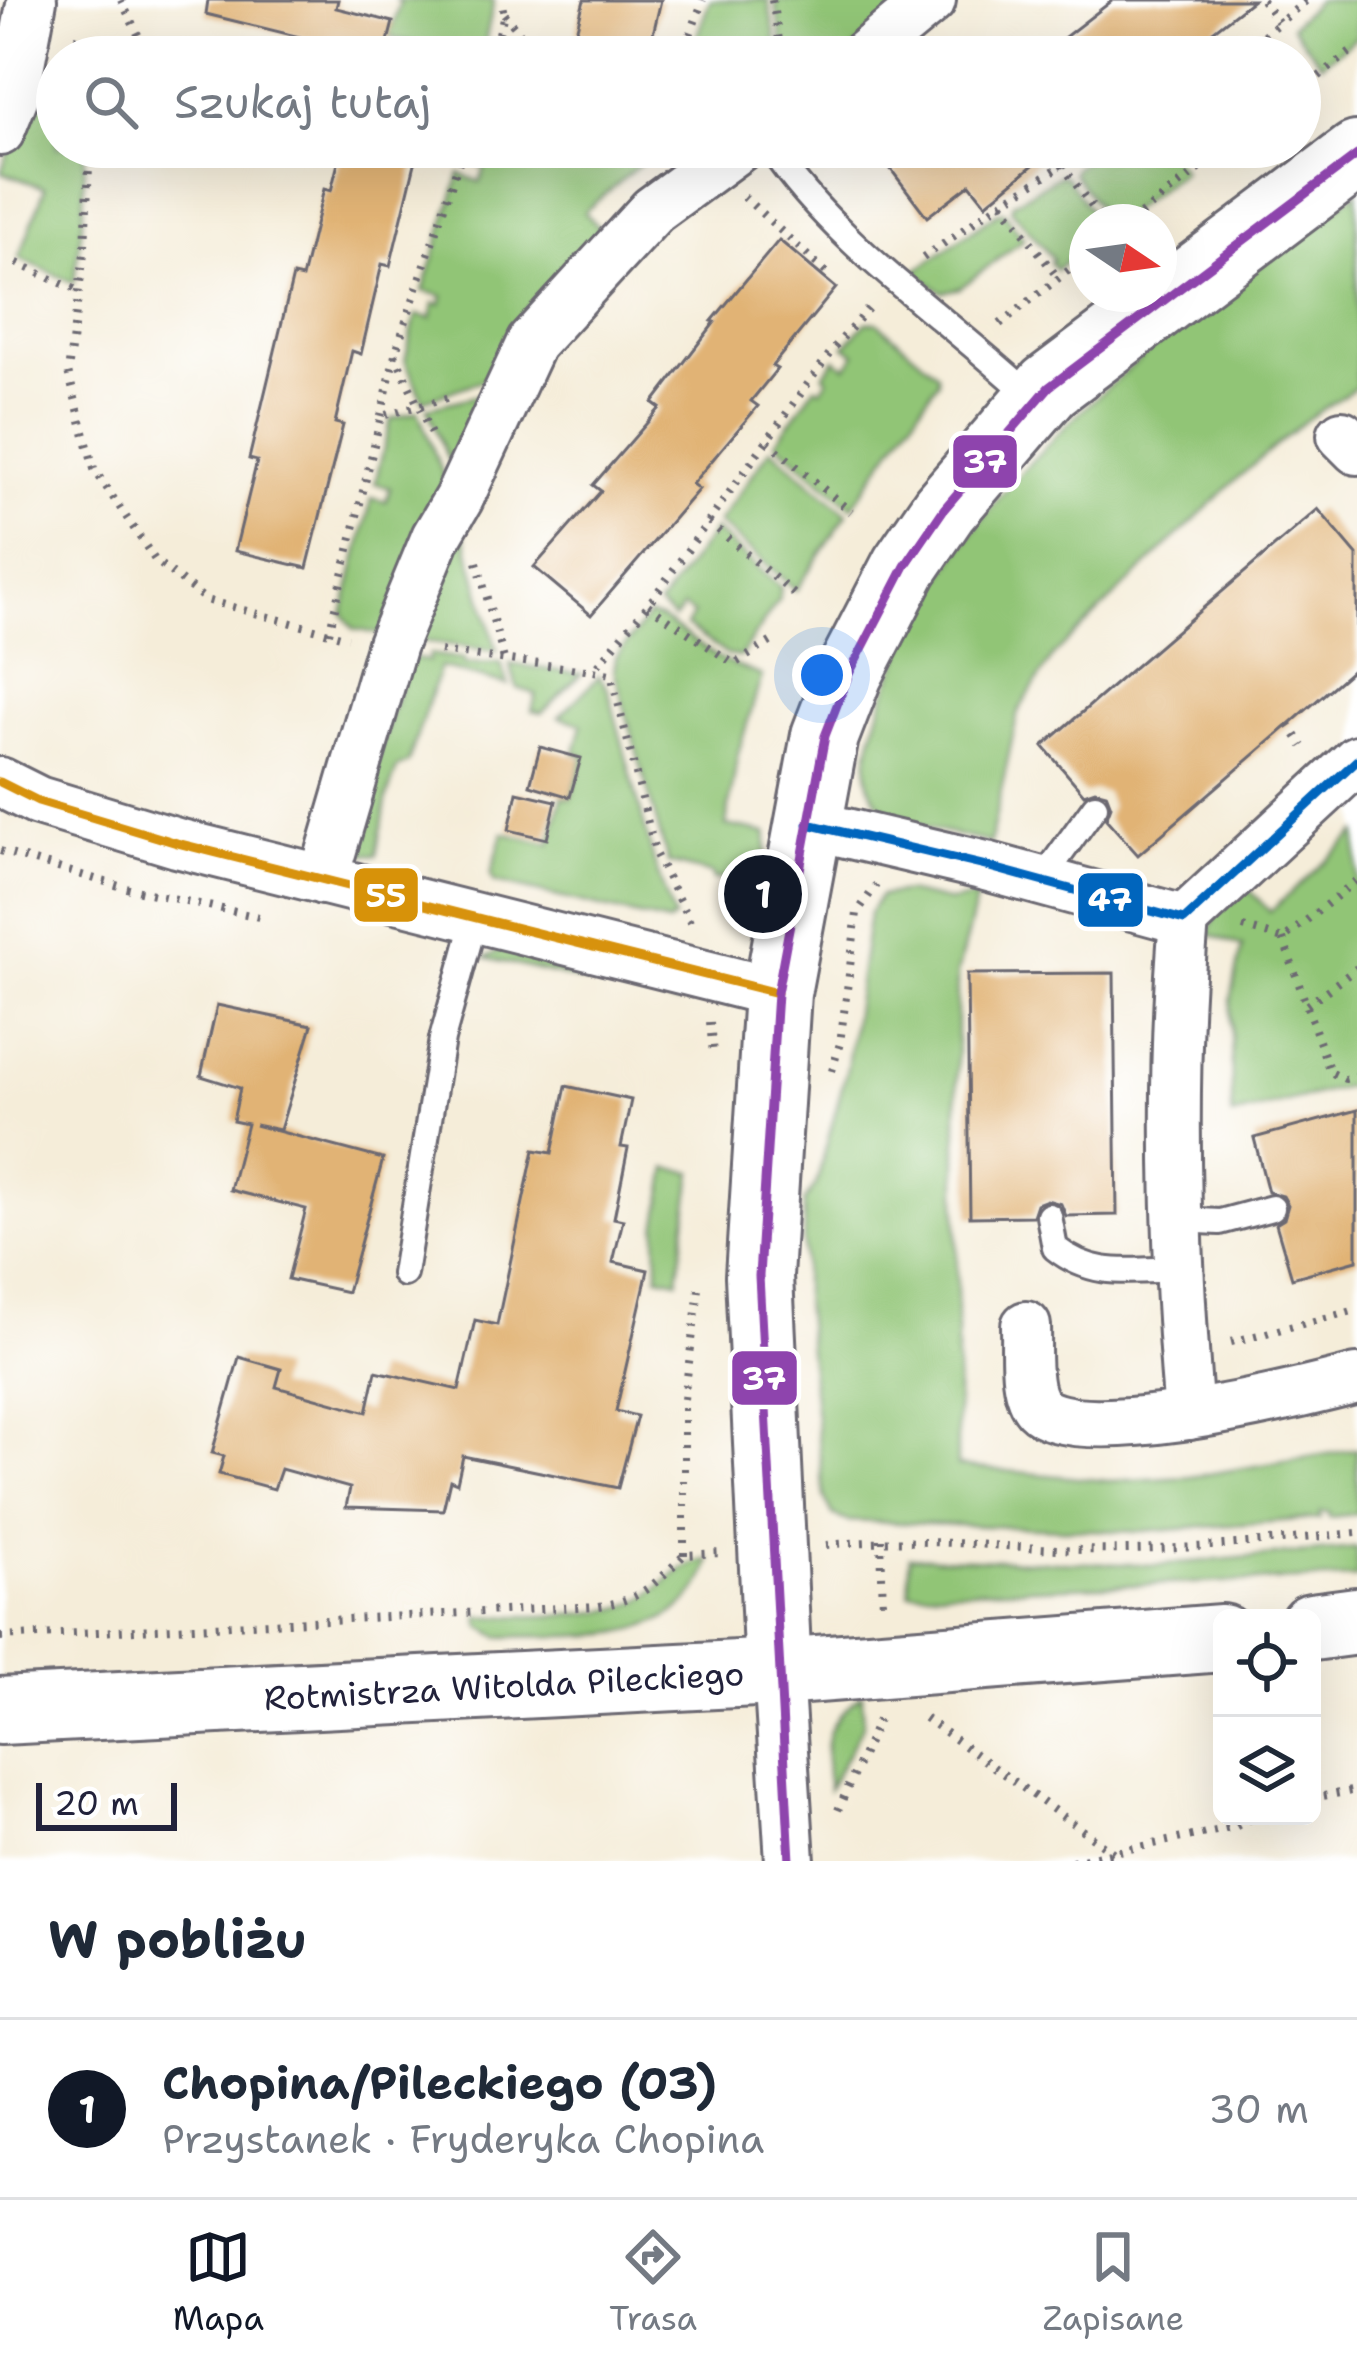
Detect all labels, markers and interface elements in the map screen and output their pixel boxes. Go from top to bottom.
search box [36,36,1321,168]
icon: search [78,69,144,135]
text: Szukaj tutaj [174,72,431,132]
north arrow [1069,204,1177,312]
line badge: 37 [951,433,1019,490]
text: 37 [963,439,1007,484]
your location [792,645,852,705]
pin: 1 [724,849,802,939]
line badge: 55 [352,866,420,924]
line badge: 47 [1076,871,1145,929]
text: 55 [366,873,406,918]
text: 47 [1088,877,1132,922]
line badge: 37 [730,1349,799,1407]
text: 37 [742,1356,786,1401]
map controls [1213,1609,1321,1825]
button: locate [1213,1609,1321,1717]
street label: Rotmistrza Witolda Pileckiego [263,1651,745,1721]
button: layers [1213,1717,1321,1825]
scale bar [36,1777,177,1830]
text: 20 m [54,1781,139,1826]
text: W pobliżu [48,1905,307,1973]
text: Chopina/Pileckiego (03) [162,2053,717,2113]
text: 1 [78,2083,96,2135]
text: 30 m [1208,2083,1309,2135]
text: Przystanek · Fryderyka Chopina [162,2113,764,2165]
tab: Mapa [173,2224,264,2341]
tab: Trasa [609,2224,697,2341]
tab: Zapisane [1042,2224,1184,2341]

